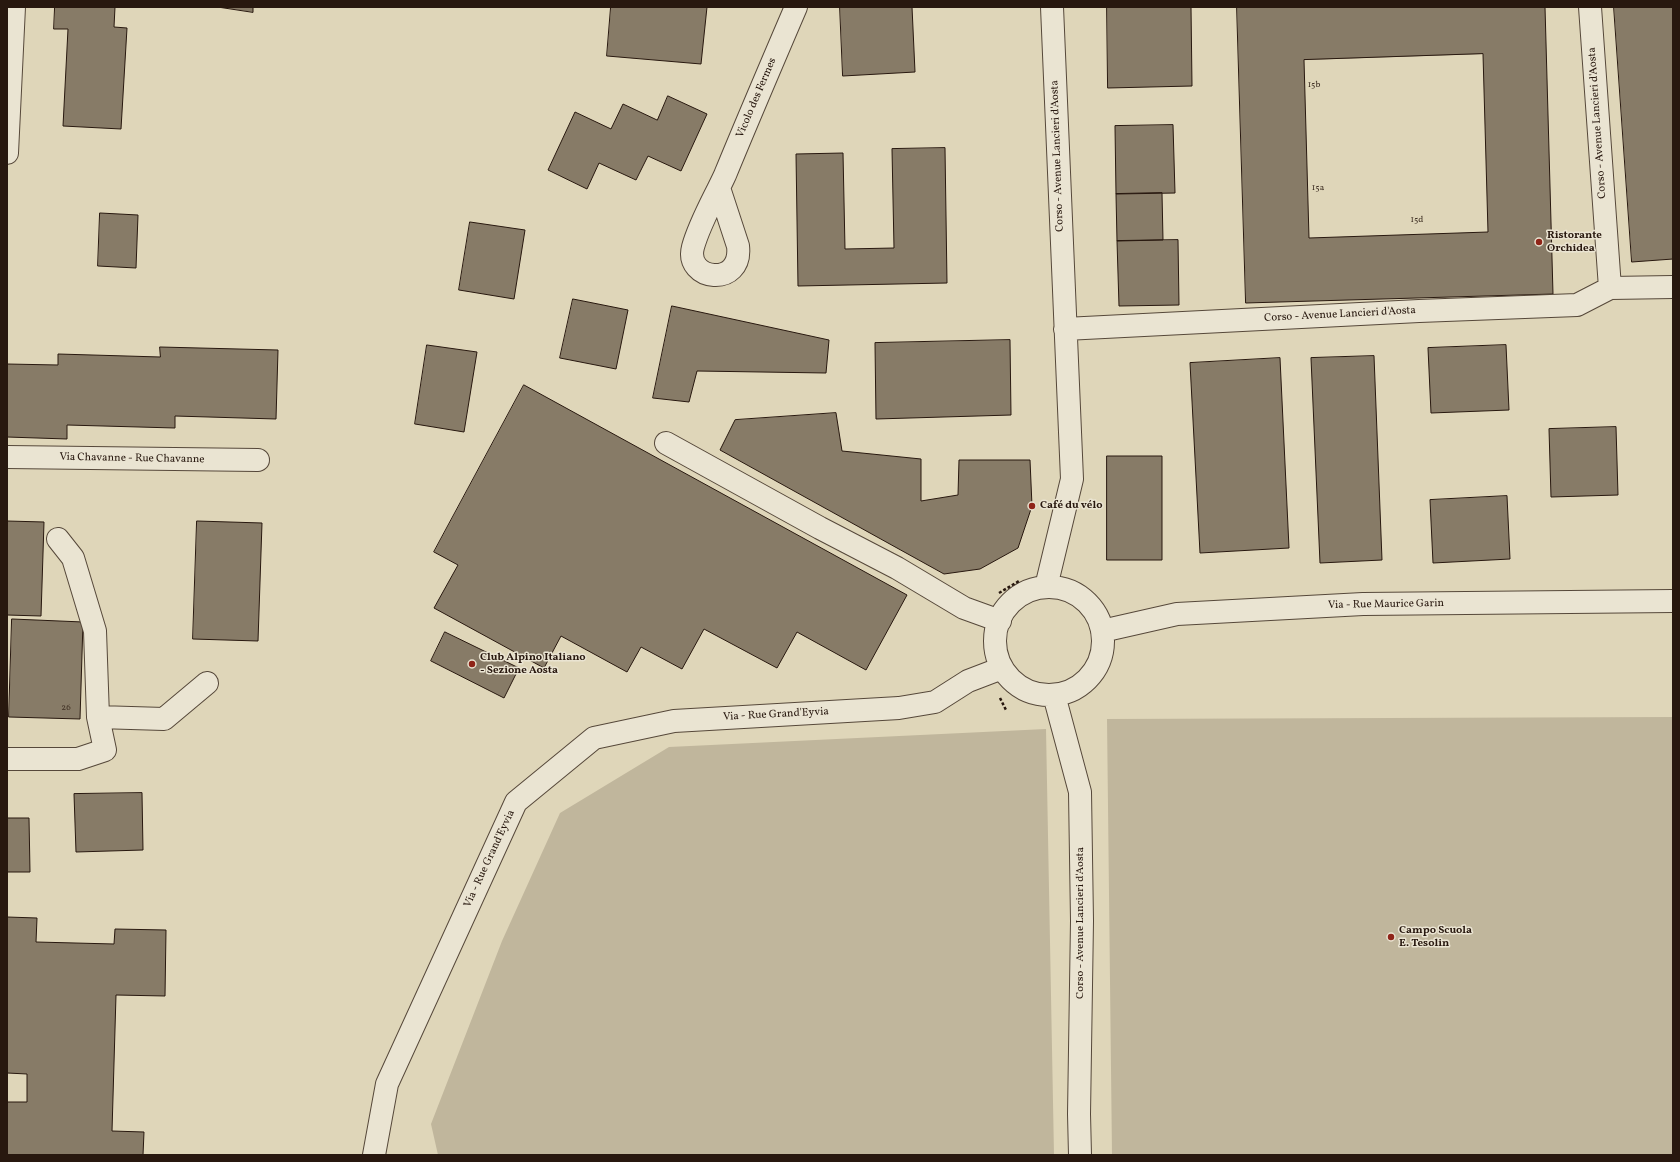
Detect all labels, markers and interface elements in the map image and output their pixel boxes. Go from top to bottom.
street label: Corso - Avenue Lancieri d'Aosta [1586,47,1610,199]
street label: Vicolo des Fermes [734,56,780,140]
street label: Corso - Avenue Lancieri d'Aosta [1049,80,1067,232]
house number: 15b [1308,80,1320,90]
house number: 15a [1312,183,1324,193]
house number: 15d [1411,215,1423,225]
place label: Ristorante Orchidea [1547,229,1602,255]
marker: Ristorante Orchidea [1534,237,1544,247]
street label: Corso - Avenue Lancieri d'Aosta [1264,304,1416,326]
street label: Via Chavanne - Rue Chavanne [59,451,205,467]
place label: Café du vélo [1040,499,1102,513]
marker: Café du vélo [1027,501,1037,511]
street label: Via - Rue Maurice Garin [1328,597,1444,613]
place label: Club Alpino Italiano - Sezione Aosta [480,651,586,677]
marker: Club Alpino Italiano - Sezione Aosta [467,659,477,669]
house number: 26 [61,703,71,713]
street label: Via - Rue Grand'Eyvia [723,706,829,724]
street label: Via - Rue Grand'Eyvia [462,808,518,910]
street label: Corso - Avenue Lancieri d'Aosta [1074,847,1088,999]
place label: Campo Scuola E. Tesolin [1399,924,1472,950]
marker: Campo Scuola E. Tesolin [1386,932,1396,942]

